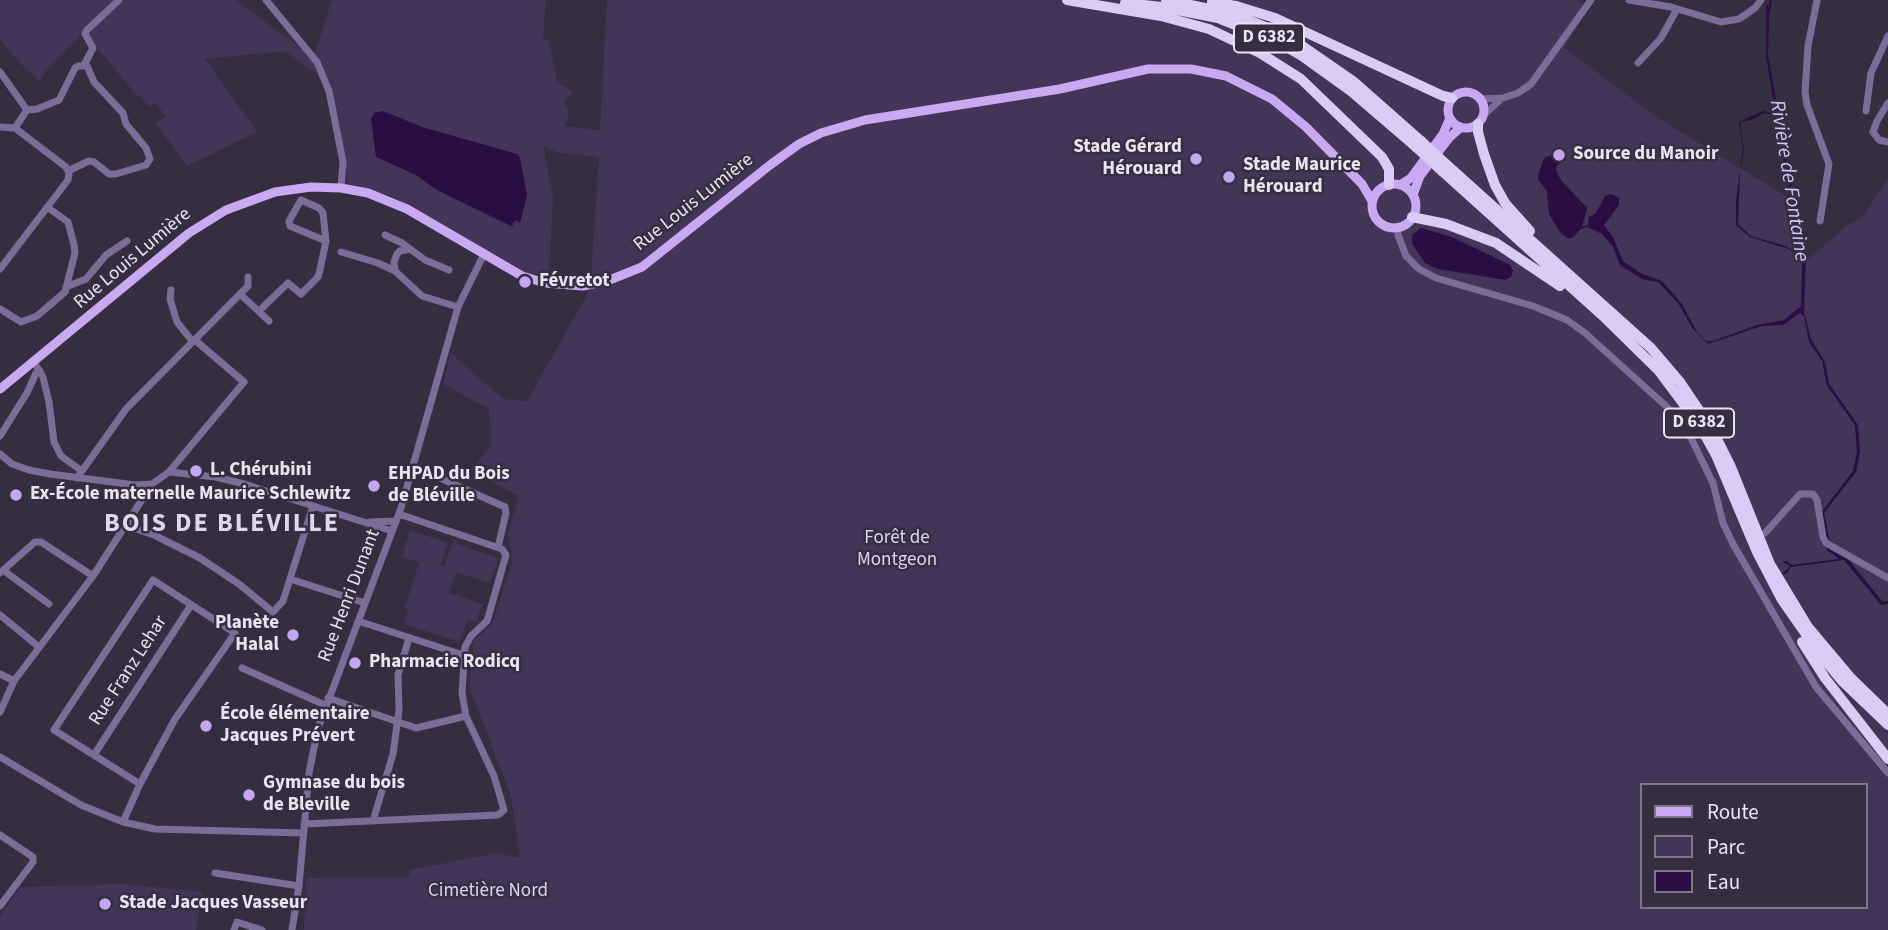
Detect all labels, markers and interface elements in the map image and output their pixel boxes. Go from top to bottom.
road number: D 6382 [1234,24,1304,52]
water label: Rivière de Fontaine [1763,98,1813,264]
place label: Stade Gérard Hérouard [1073,137,1182,181]
place label: Source du Manoir [1573,144,1718,166]
marker: Source du Manoir [1551,147,1567,163]
street label: Rue Louis Lumière [630,149,758,257]
marker: Stade Gérard Hérouard [1188,151,1204,167]
place label: Stade Maurice Hérouard [1243,155,1361,199]
marker: Stade Maurice Hérouard [1221,169,1237,185]
street label: Rue Louis Lumière [70,204,196,314]
place label: Févretot [539,271,610,293]
marker: Févretot [517,274,533,290]
road number: D 6382 [1664,408,1734,438]
place label: L. Chérubini [210,460,312,482]
marker: L. Chérubini [188,463,204,479]
place label: EHPAD du Bois de Bléville [388,464,510,508]
marker: EHPAD du Bois de Bléville [366,478,382,494]
place label: Ex-École maternelle Maurice Schlewitz [30,484,351,506]
marker: Ex-École maternelle Maurice Schlewitz [8,487,24,503]
district label: BOIS DE BLÉVILLE [106,509,338,541]
street label: Rue Henri Dunant [314,526,386,666]
park label: Forêt de Montgeon [857,528,937,572]
street label: Rue Franz Lehar [85,612,173,730]
place label: Planète Halal [215,613,279,657]
marker: Planète Halal [285,627,301,643]
place label: Pharmacie Rodicq [369,652,520,674]
marker: Pharmacie Rodicq [347,655,363,671]
place label: École élémentaire Jacques Prévert [220,704,370,748]
marker: École élémentaire Jacques Prévert [198,718,214,734]
place label: Gymnase du bois de Bleville [263,773,405,817]
legend [1640,783,1867,909]
marker: Gymnase du bois de Bleville [241,787,257,803]
text: Route [1707,797,1759,827]
text: Parc [1707,832,1745,862]
text: Eau [1707,867,1740,897]
park label: Cimetière Nord [428,881,548,903]
place label: Stade Jacques Vasseur [119,893,307,915]
marker: Stade Jacques Vasseur [97,896,113,912]

